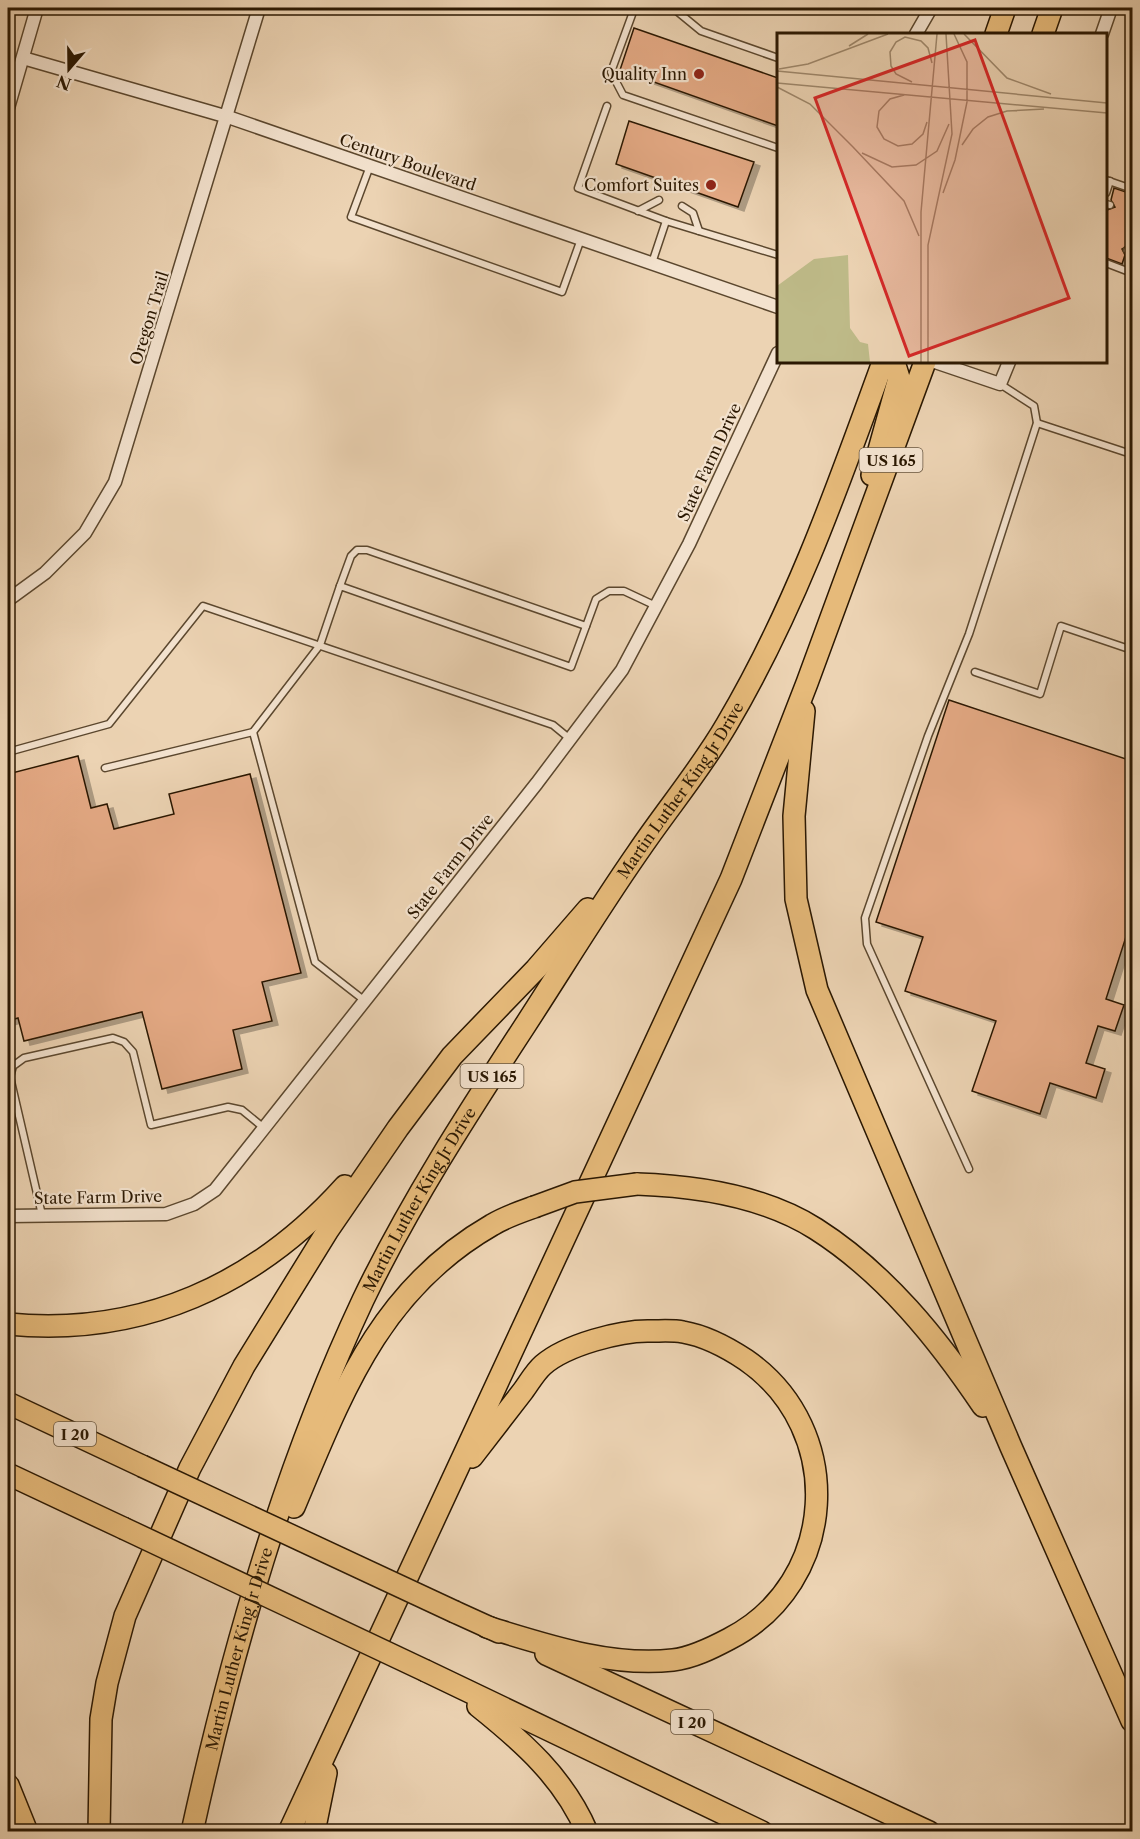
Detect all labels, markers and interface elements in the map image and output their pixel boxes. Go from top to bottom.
inset map [777,33,1107,363]
north arrow [39,39,99,99]
place label: Quality Inn [601,64,687,84]
marker: Quality Inn [692,67,706,81]
text: N [54,71,74,95]
street label: Century Boulevard [337,129,479,195]
place label: Comfort Suites [584,175,699,195]
marker: Comfort Suites [704,178,718,192]
street label: Oregon Trail [125,269,173,367]
street label: State Farm Drive [673,400,745,524]
road number: US 165 [860,448,922,472]
street label: Martin Luther King Jr Drive [613,698,748,882]
street label: State Farm Drive [403,809,497,923]
road number: US 165 [460,1064,524,1088]
street label: Martin Luther King Jr Drive [358,1103,480,1295]
street label: State Farm Drive [34,1186,162,1208]
road number: I 20 [54,1422,96,1446]
street label: Martin Luther King Jr Drive [201,1545,276,1752]
road number: I 20 [671,1710,713,1734]

